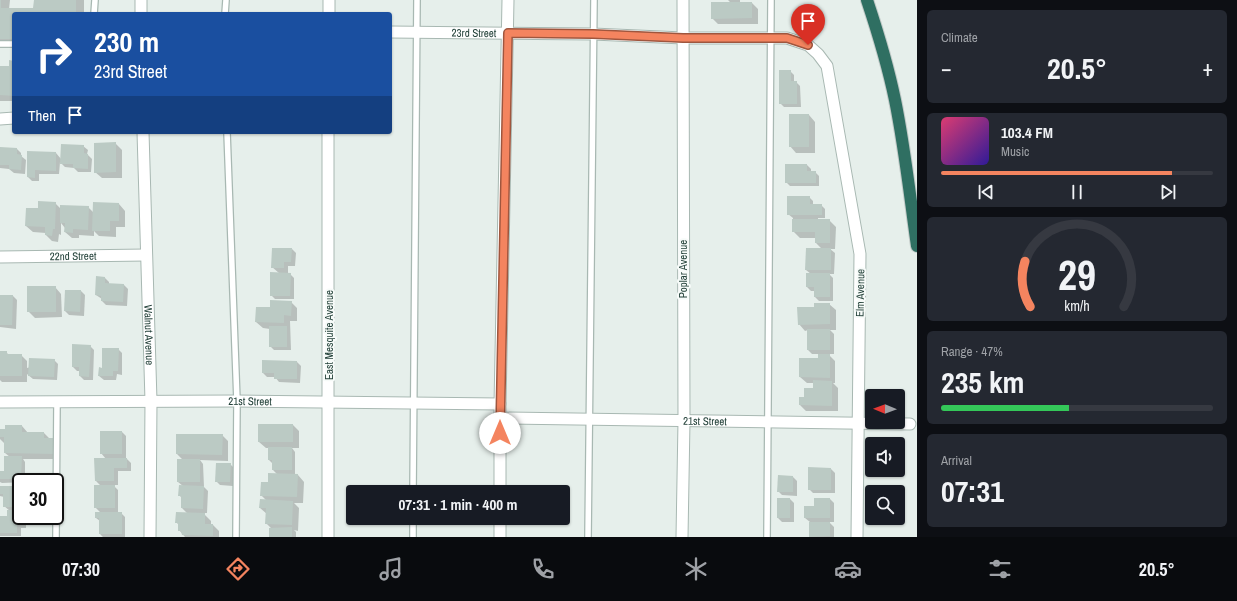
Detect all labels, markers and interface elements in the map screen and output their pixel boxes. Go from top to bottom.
pin [791,4,825,45]
icon: arrive [797,10,819,32]
text: 230 m [94,23,159,61]
street label: 23rd Street [452,26,497,40]
icon: right [28,28,80,80]
text: Climate [941,29,978,46]
text: 20.5° [1047,48,1107,88]
text: − [941,53,952,83]
text: + [1202,53,1213,83]
text: 23rd Street [94,59,167,84]
icon: arrive [64,104,86,126]
text: Then [28,105,56,126]
text: 103.4 FM [1001,122,1053,143]
text: Music [1001,143,1029,160]
icon: previous [975,181,997,203]
icon: pause [1066,181,1088,203]
icon: next [1157,181,1179,203]
street label: Poplar Avenue [676,240,690,298]
text: 29 [1058,246,1096,302]
street label: 22nd Street [50,249,97,263]
street label: Elm Avenue [853,269,867,317]
street label: East Mesquite Avenue [322,290,336,380]
text: km/h [1064,295,1090,314]
street label: Walnut Avenue [141,305,157,365]
text: Range · 47% [941,343,1003,360]
text: 235 km [941,362,1024,402]
north arrow [865,389,905,429]
map controls [865,389,905,525]
street label: 21st Street [228,394,272,408]
position arrow [479,412,521,454]
street label: 21st Street [683,414,727,428]
button: sound [865,437,905,477]
text: Arrival [941,452,972,469]
text: 07:31 [941,471,1004,511]
speed limit sign: 30 [12,473,64,525]
button: search [865,485,905,525]
text: 07:31 · 1 min · 400 m [399,494,517,515]
icon: directions [224,555,252,583]
icon: music [377,555,405,583]
icon: phone [529,555,557,583]
icon: climate [682,555,710,583]
icon: car [834,555,862,583]
icon: filters [986,555,1014,583]
text: 07:30 [62,557,100,582]
text: 20.5° [1139,557,1175,582]

